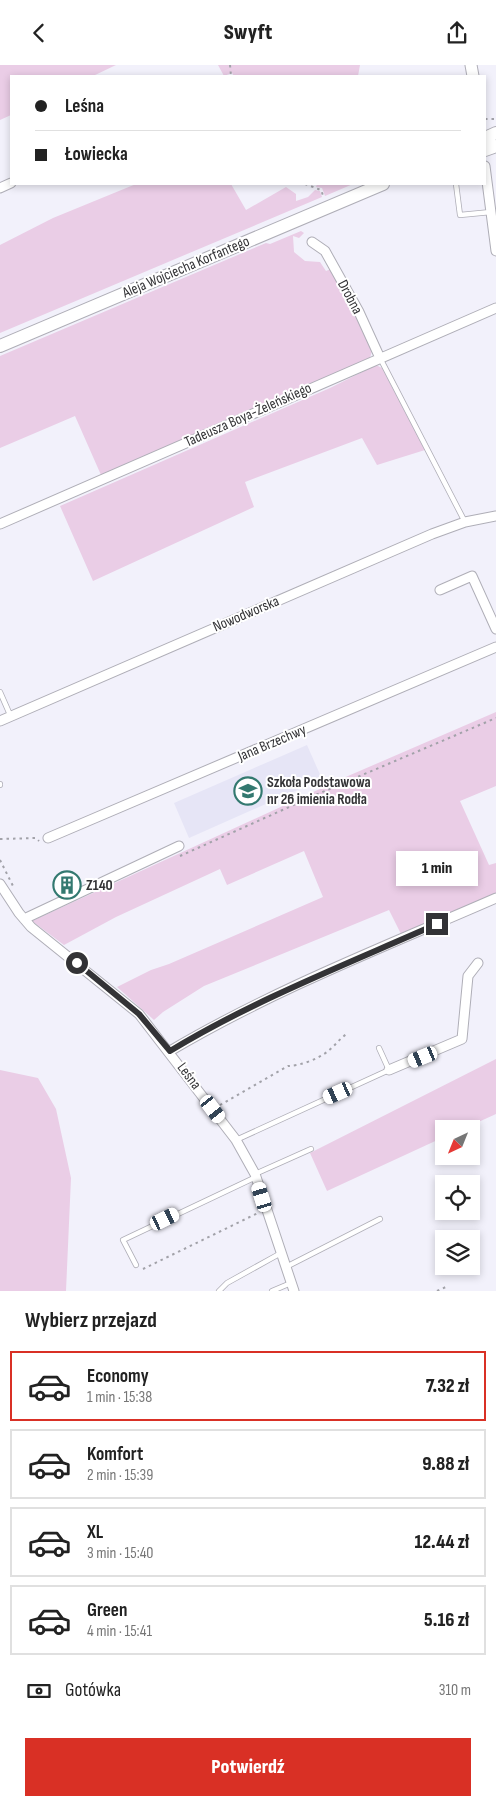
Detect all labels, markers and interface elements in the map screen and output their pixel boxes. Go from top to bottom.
icon: back [25,19,53,47]
text: Swyft [224,19,272,46]
icon: share [443,19,471,47]
text: Leśna [65,95,104,118]
text: Łowiecka [65,143,128,166]
street label: Aleja Wojciecha Korfantego [119,232,253,303]
street label: Drobna [333,277,367,318]
street label: Tadeusza Boya-Żeleńskiego [181,378,315,452]
street label: Nowodworska [210,591,282,636]
street label: Jana Brzechwy [234,720,309,766]
place label: Szkoła Podstawowa nr 26 imienia Rodła [267,773,371,809]
school or university icon: Szkoła Podstawowa nr 26 imienia Rodła [233,776,263,806]
callout: 1 min [396,851,478,887]
text: 1 min [422,859,452,878]
building icon: Z140 [52,870,82,900]
place label: Z140 [86,876,113,895]
route end [426,913,448,935]
route start [66,952,88,974]
car [406,1044,439,1070]
street label: Leśna [173,1059,205,1093]
car [321,1080,354,1106]
car [197,1093,228,1125]
north arrow [435,1120,480,1165]
map controls [435,1120,480,1275]
button: locate [435,1175,480,1220]
car [250,1180,273,1214]
car [148,1206,181,1232]
button: layers [435,1230,480,1275]
text: Wybierz przejazd [25,1307,157,1334]
icon: car [27,1364,72,1409]
text: Economy [87,1365,149,1388]
text: 7.32 zł [426,1375,469,1398]
text: 1 min · 15:38 [87,1388,152,1407]
icon: car [27,1442,72,1487]
text: Komfort [87,1443,143,1466]
text: 9.88 zł [422,1453,469,1476]
text: 2 min · 15:39 [87,1466,153,1485]
icon: car [27,1520,72,1565]
text: XL [87,1521,103,1544]
text: 12.44 zł [415,1531,469,1554]
text: 3 min · 15:40 [87,1544,153,1563]
icon: car [27,1598,72,1643]
text: Green [87,1599,127,1622]
text: 5.16 zł [424,1609,469,1632]
text: 4 min · 15:41 [87,1622,152,1641]
icon: cash [25,1677,53,1705]
text: Gotówka [65,1679,121,1702]
text: 310 m [439,1681,471,1700]
button: Potwierdź [25,1738,471,1796]

